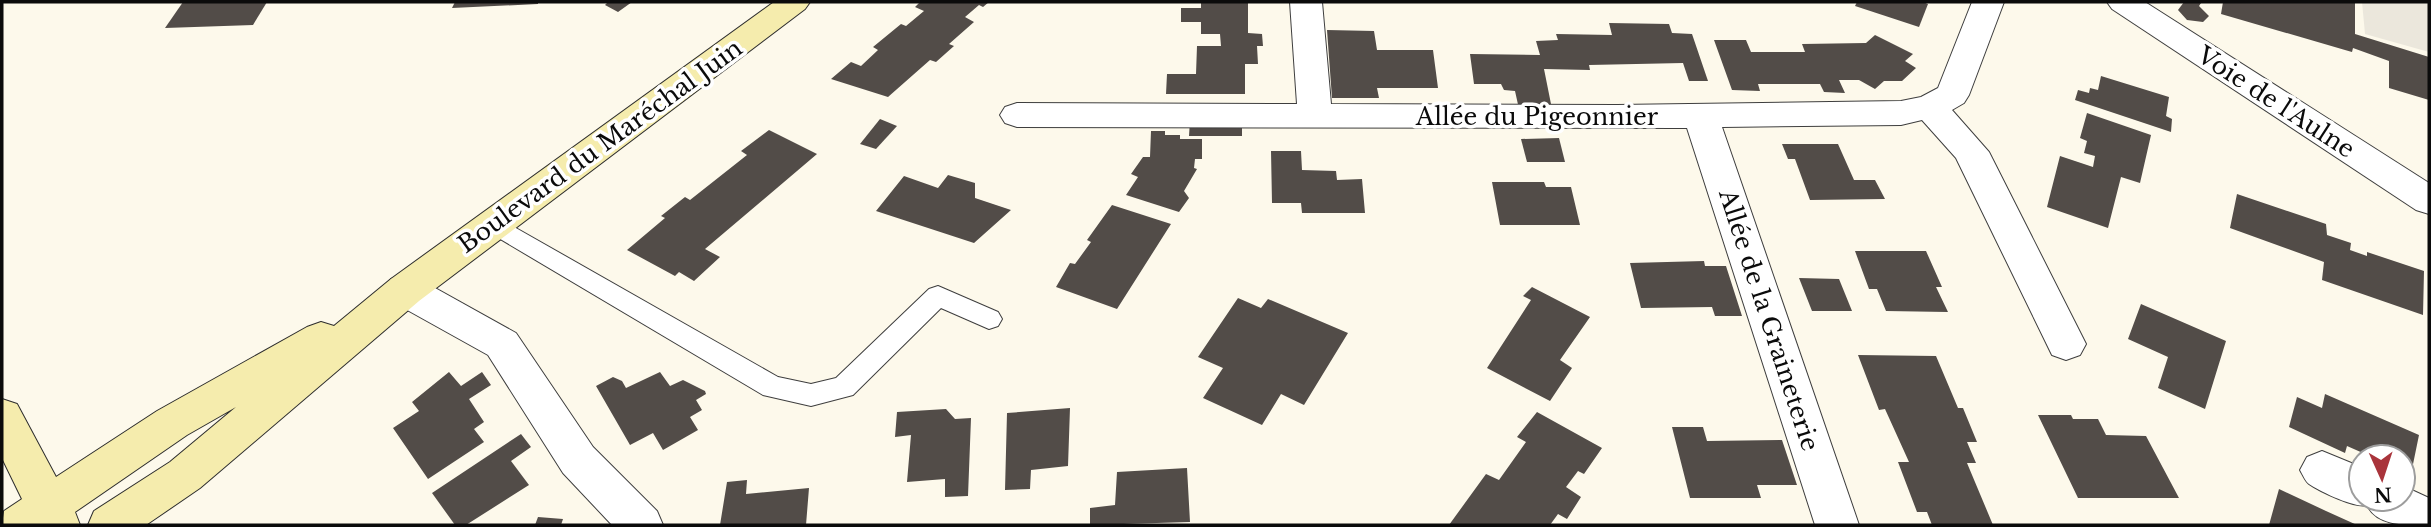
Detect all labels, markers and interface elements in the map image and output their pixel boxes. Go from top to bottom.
street label: Boulevard du Maréchal Juin [452,33,748,259]
street label: Voie de l'Aulne [2191,40,2360,164]
street label: Allée du Pigeonnier [1415,102,1659,131]
street label: Allée de la Graineterie [1713,185,1825,454]
north arrow [2347,443,2417,513]
text: N [2373,483,2392,506]

